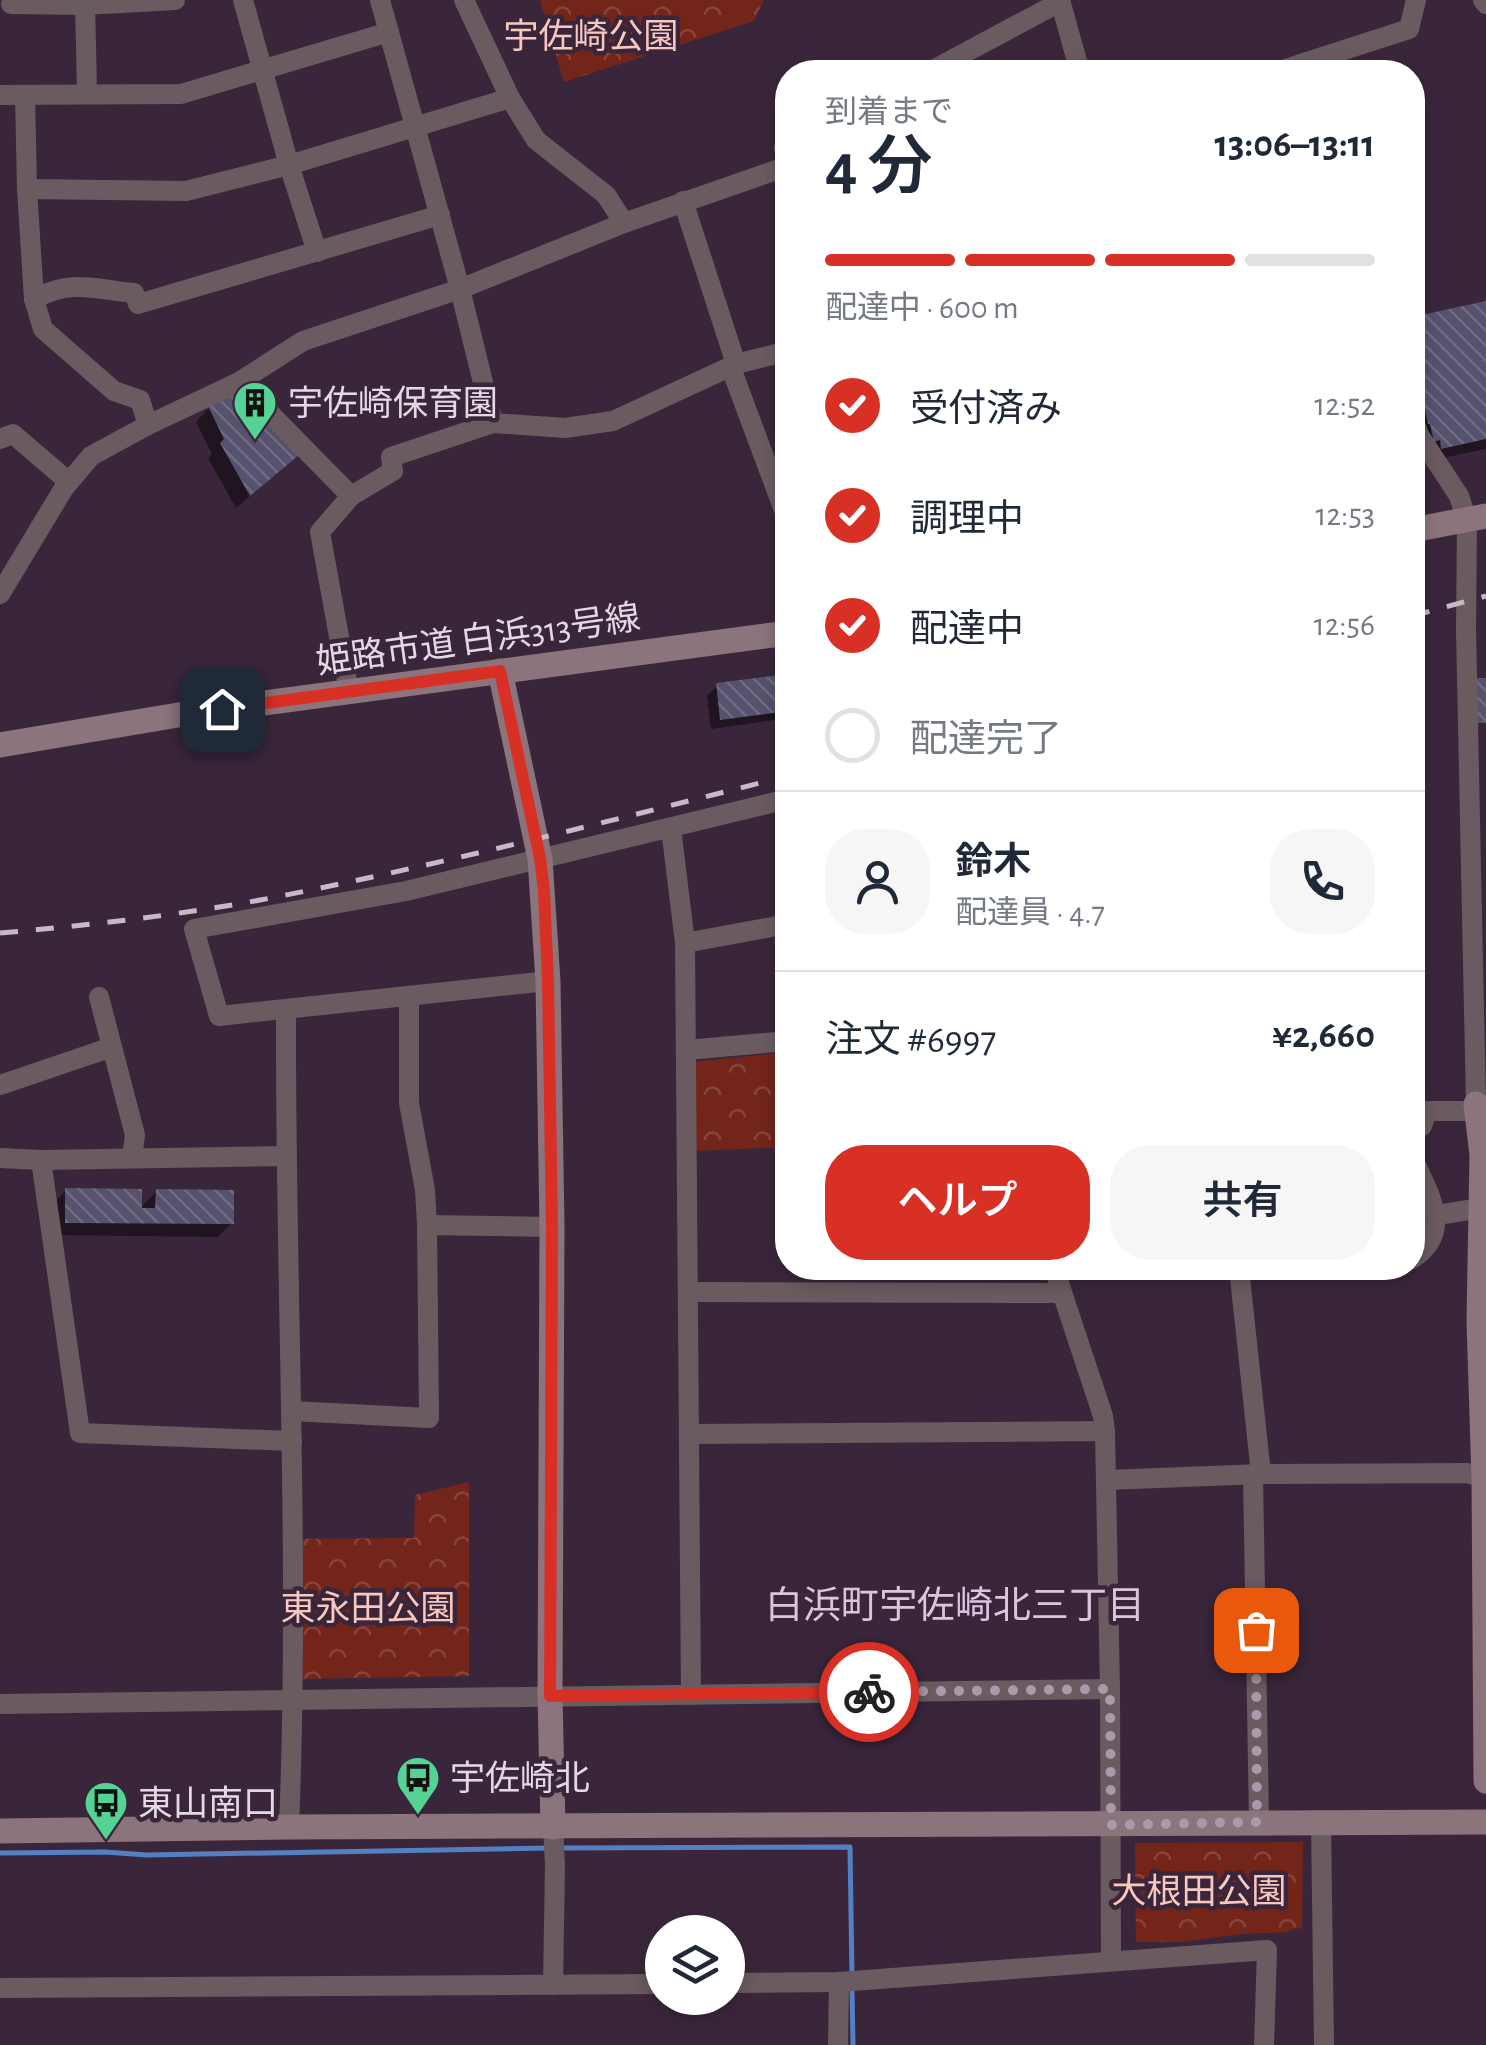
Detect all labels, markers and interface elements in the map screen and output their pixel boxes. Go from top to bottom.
park label: 宇佐崎公園 [503,18,679,55]
text: 到着まで [825,96,953,128]
text: 13:06–13:11 [1214,126,1375,164]
text: 4 分 [825,136,933,201]
text: 配達中 · 600 m [825,292,1019,324]
icon: check [825,378,880,433]
building icon: 宇佐崎保育園 [232,380,278,441]
place label: 宇佐崎保育園 [288,385,498,422]
text: 12:52 [1314,389,1375,421]
text: 受付済み [910,391,1062,429]
icon: check [825,488,880,543]
text: 12:53 [1316,499,1375,531]
text: 調理中 [910,501,1024,539]
street label: 姫路市道 白浜313号線 [314,598,642,681]
icon: check [825,598,880,653]
text: 12:56 [1314,609,1375,641]
text: 配達中 [910,611,1024,649]
pin [180,667,265,752]
icon: home [195,682,250,737]
text: 配達完了 [910,721,1062,759]
button: person [825,829,930,934]
button: phone [1270,829,1375,934]
text: 鈴木 [955,844,1031,882]
text: 配達員 · 4.7 [955,897,1105,929]
text: ¥2,660 [1272,1017,1375,1055]
text: 注文 #6997 [825,1022,996,1060]
button: ヘルプ [825,1145,1090,1260]
button: 共有 [1110,1145,1375,1260]
district label: 白浜町宇佐崎北三丁目 [765,1585,1145,1626]
pin [1214,1588,1299,1673]
park label: 東永田公園 [280,1590,456,1627]
icon: bag [1229,1603,1284,1658]
courier [819,1642,919,1742]
icon: bike [842,1665,897,1720]
bus stop icon: 宇佐崎北 [395,1755,441,1816]
place label: 宇佐崎北 [450,1760,590,1797]
bus stop icon: 東山南口 [83,1780,129,1841]
place label: 東山南口 [138,1785,278,1822]
park label: 大根田公園 [1111,1873,1287,1910]
map controls [645,1915,745,2015]
button: layers [645,1915,745,2015]

